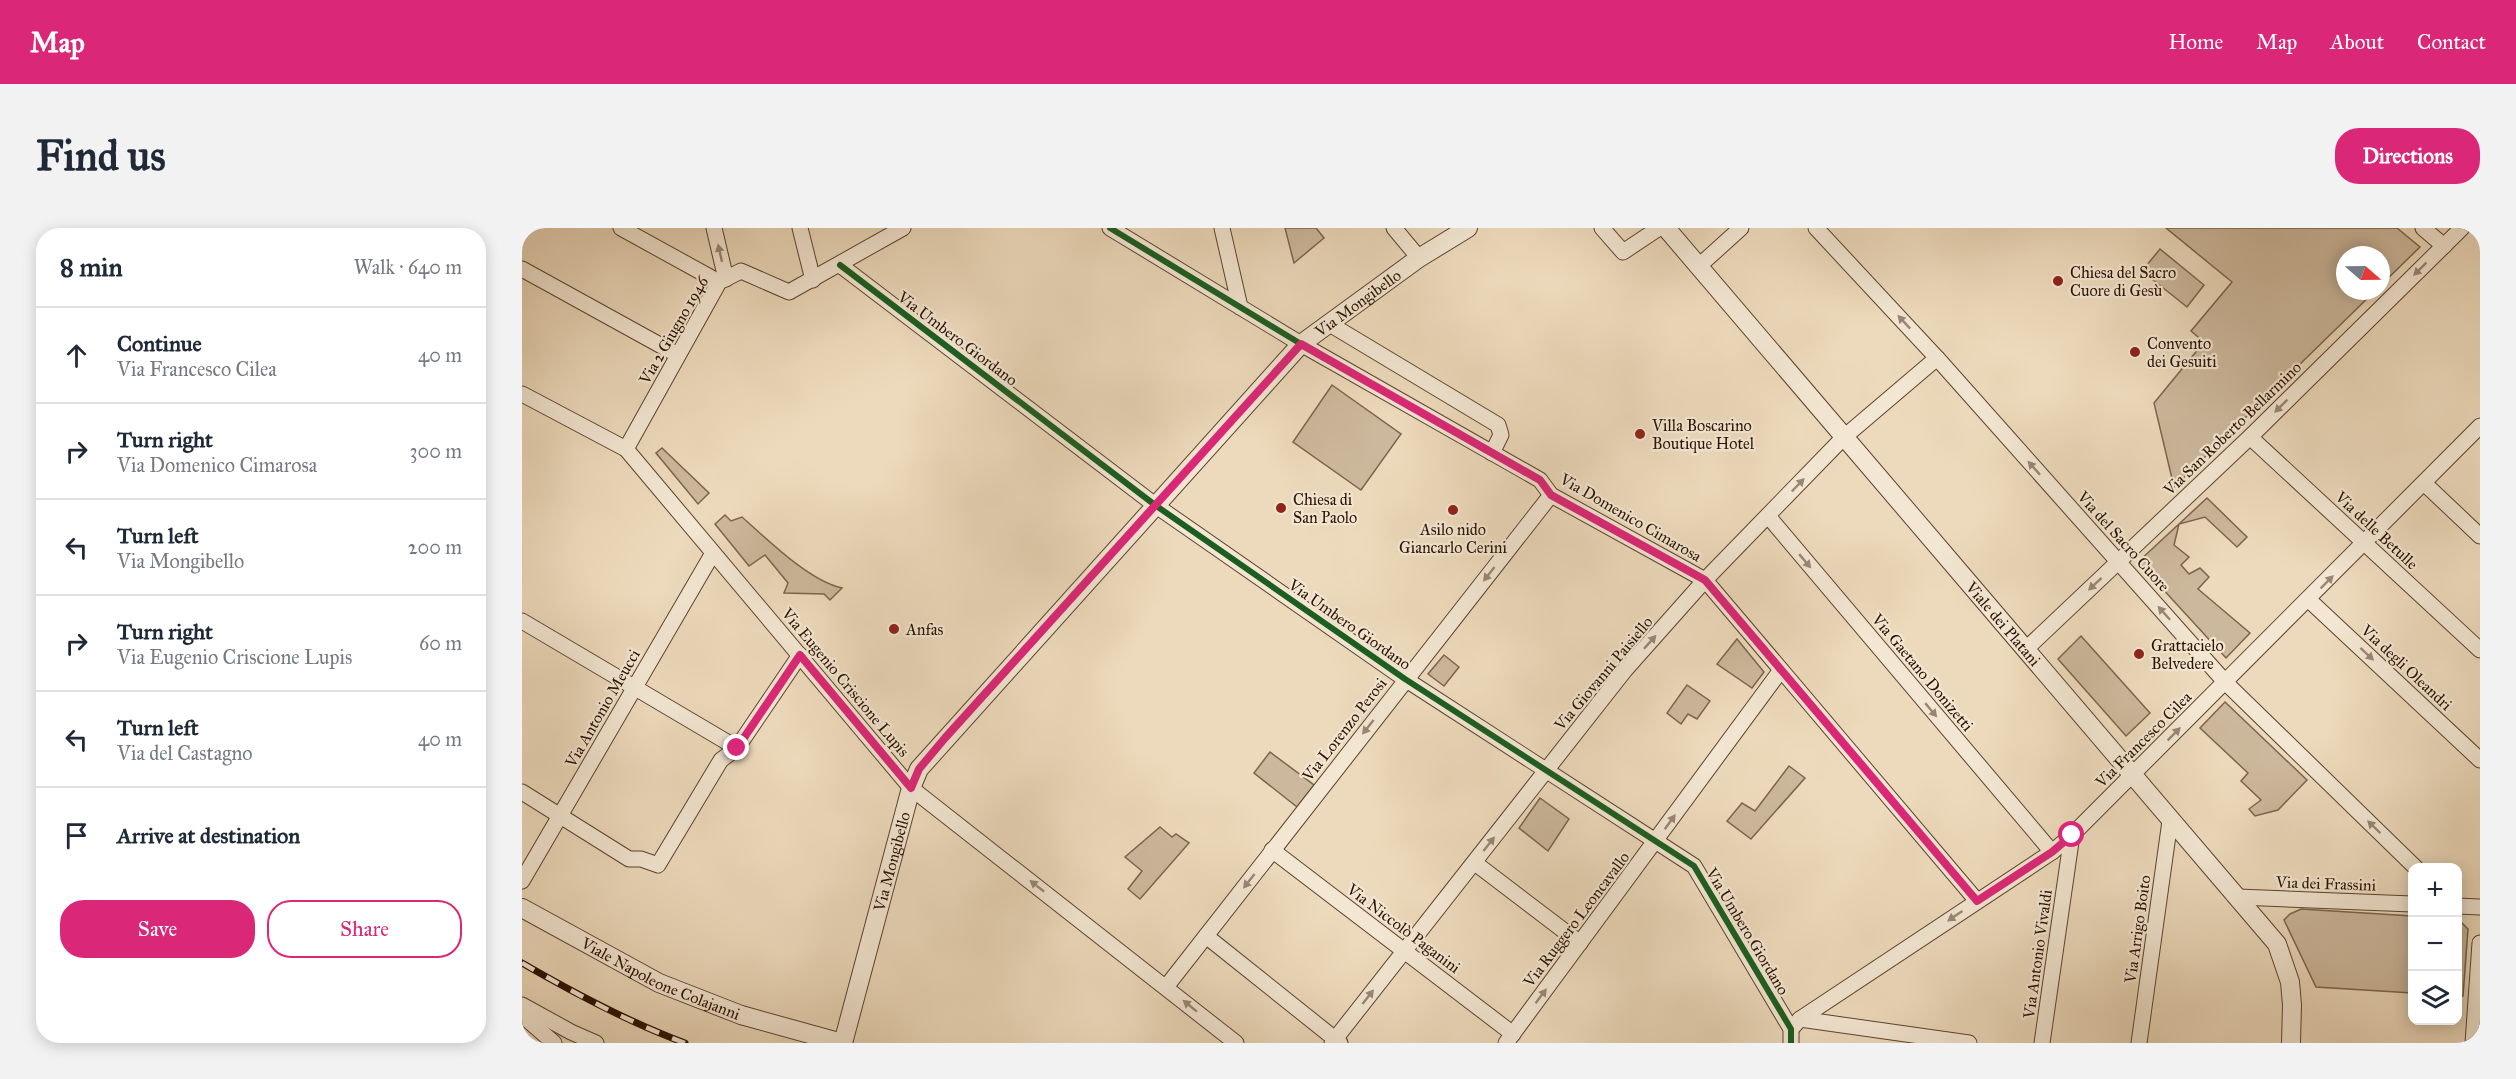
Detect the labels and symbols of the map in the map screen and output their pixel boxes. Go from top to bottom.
one-way arrow [715,244,725,263]
north arrow [2336,246,2390,300]
one-way arrow [2414,262,2428,276]
place label: Chiesa del Sacro Cuore di Gesù [2070,263,2176,300]
street label: Via Mongibello [1310,265,1405,341]
street label: Via 2 Giugno 1946 [634,272,713,389]
marker: Chiesa del Sacro Cuore di Gesù [2051,274,2065,288]
street label: Via Umbero Giordano [893,287,1021,390]
one-way arrow [1897,315,1911,330]
place label: Convento dei Gesuiti [2147,334,2217,371]
marker: Convento dei Gesuiti [2128,345,2142,359]
street label: Via San Roberto Bellarmino [2159,358,2305,500]
one-way arrow [2274,399,2289,413]
place label: Villa Boscarino Boutique Hotel [1651,416,1755,454]
marker: Villa Boscarino Boutique Hotel [1633,427,1647,441]
one-way arrow [2027,460,2041,475]
street label: Via Domenico Cimarosa [1556,469,1705,566]
one-way arrow [1790,478,1804,492]
street label: Via del Sacro Cuore [2073,486,2174,596]
street label: Via delle Betulle [2331,487,2422,574]
place label: Chiesa di San Paolo [1293,490,1357,527]
marker: Chiesa di San Paolo [1274,501,1288,515]
marker: Asilo nido Giancarlo Cerini [1446,503,1460,517]
place label: Asilo nido Giancarlo Cerini [1399,520,1508,557]
one-way arrow [1799,553,1812,569]
one-way arrow [1483,566,1495,581]
street label: Via Umbero Giordano [1284,574,1415,674]
one-way arrow [2319,575,2334,589]
street label: Viale dei Platani [1961,577,2045,670]
one-way arrow [2088,577,2103,590]
street label: Via Eugenio Criscione Lupis [776,603,913,761]
one-way arrow [2157,606,2171,621]
street label: Via Gaetano Donizetti [1867,609,1978,735]
street label: Via Giovanni Paisiello [1550,612,1657,735]
place label: Anfas [905,620,944,639]
street label: Via degli Oleandri [2356,620,2456,715]
marker: Anfas [887,622,901,636]
one-way arrow [1643,635,1657,650]
place label: Grattacielo Belvedere [2151,636,2224,673]
street label: Via Antonio Meucci [560,645,644,771]
marker: Grattacielo Belvedere [2132,647,2146,661]
one-way arrow [2359,647,2373,661]
street label: Via Lorenzo Perosi [1298,673,1391,785]
street label: Via Francesco Cilea [2091,687,2195,792]
one-way arrow [1925,702,1938,718]
one-way arrow [1362,719,1375,735]
one-way arrow [2166,728,2180,742]
route end [723,734,749,760]
street label: Via Mongibello [869,810,914,914]
one-way arrow [1663,815,1675,830]
one-way arrow [2368,820,2382,834]
route start [2058,821,2084,847]
one-way arrow [1483,836,1496,852]
street label: Via Ruggero Leoncavallo [1519,848,1634,992]
street label: Via Umbero Giordano [1702,863,1793,998]
street label: Via dei Frassini [2275,872,2377,895]
one-way arrow [1242,873,1255,889]
street label: Via Arrigo Boito [2120,874,2155,985]
street label: Via Niccolò Paganini [1342,879,1465,978]
one-way arrow [1029,880,1045,893]
street label: Via Antonio Vivaldi [2019,888,2056,1021]
one-way arrow [1948,910,1964,922]
street label: Viale Napoleone Colajanni [577,933,743,1024]
one-way arrow [1535,988,1547,1004]
one-way arrow [1362,989,1375,1005]
one-way arrow [1183,1001,1198,1013]

